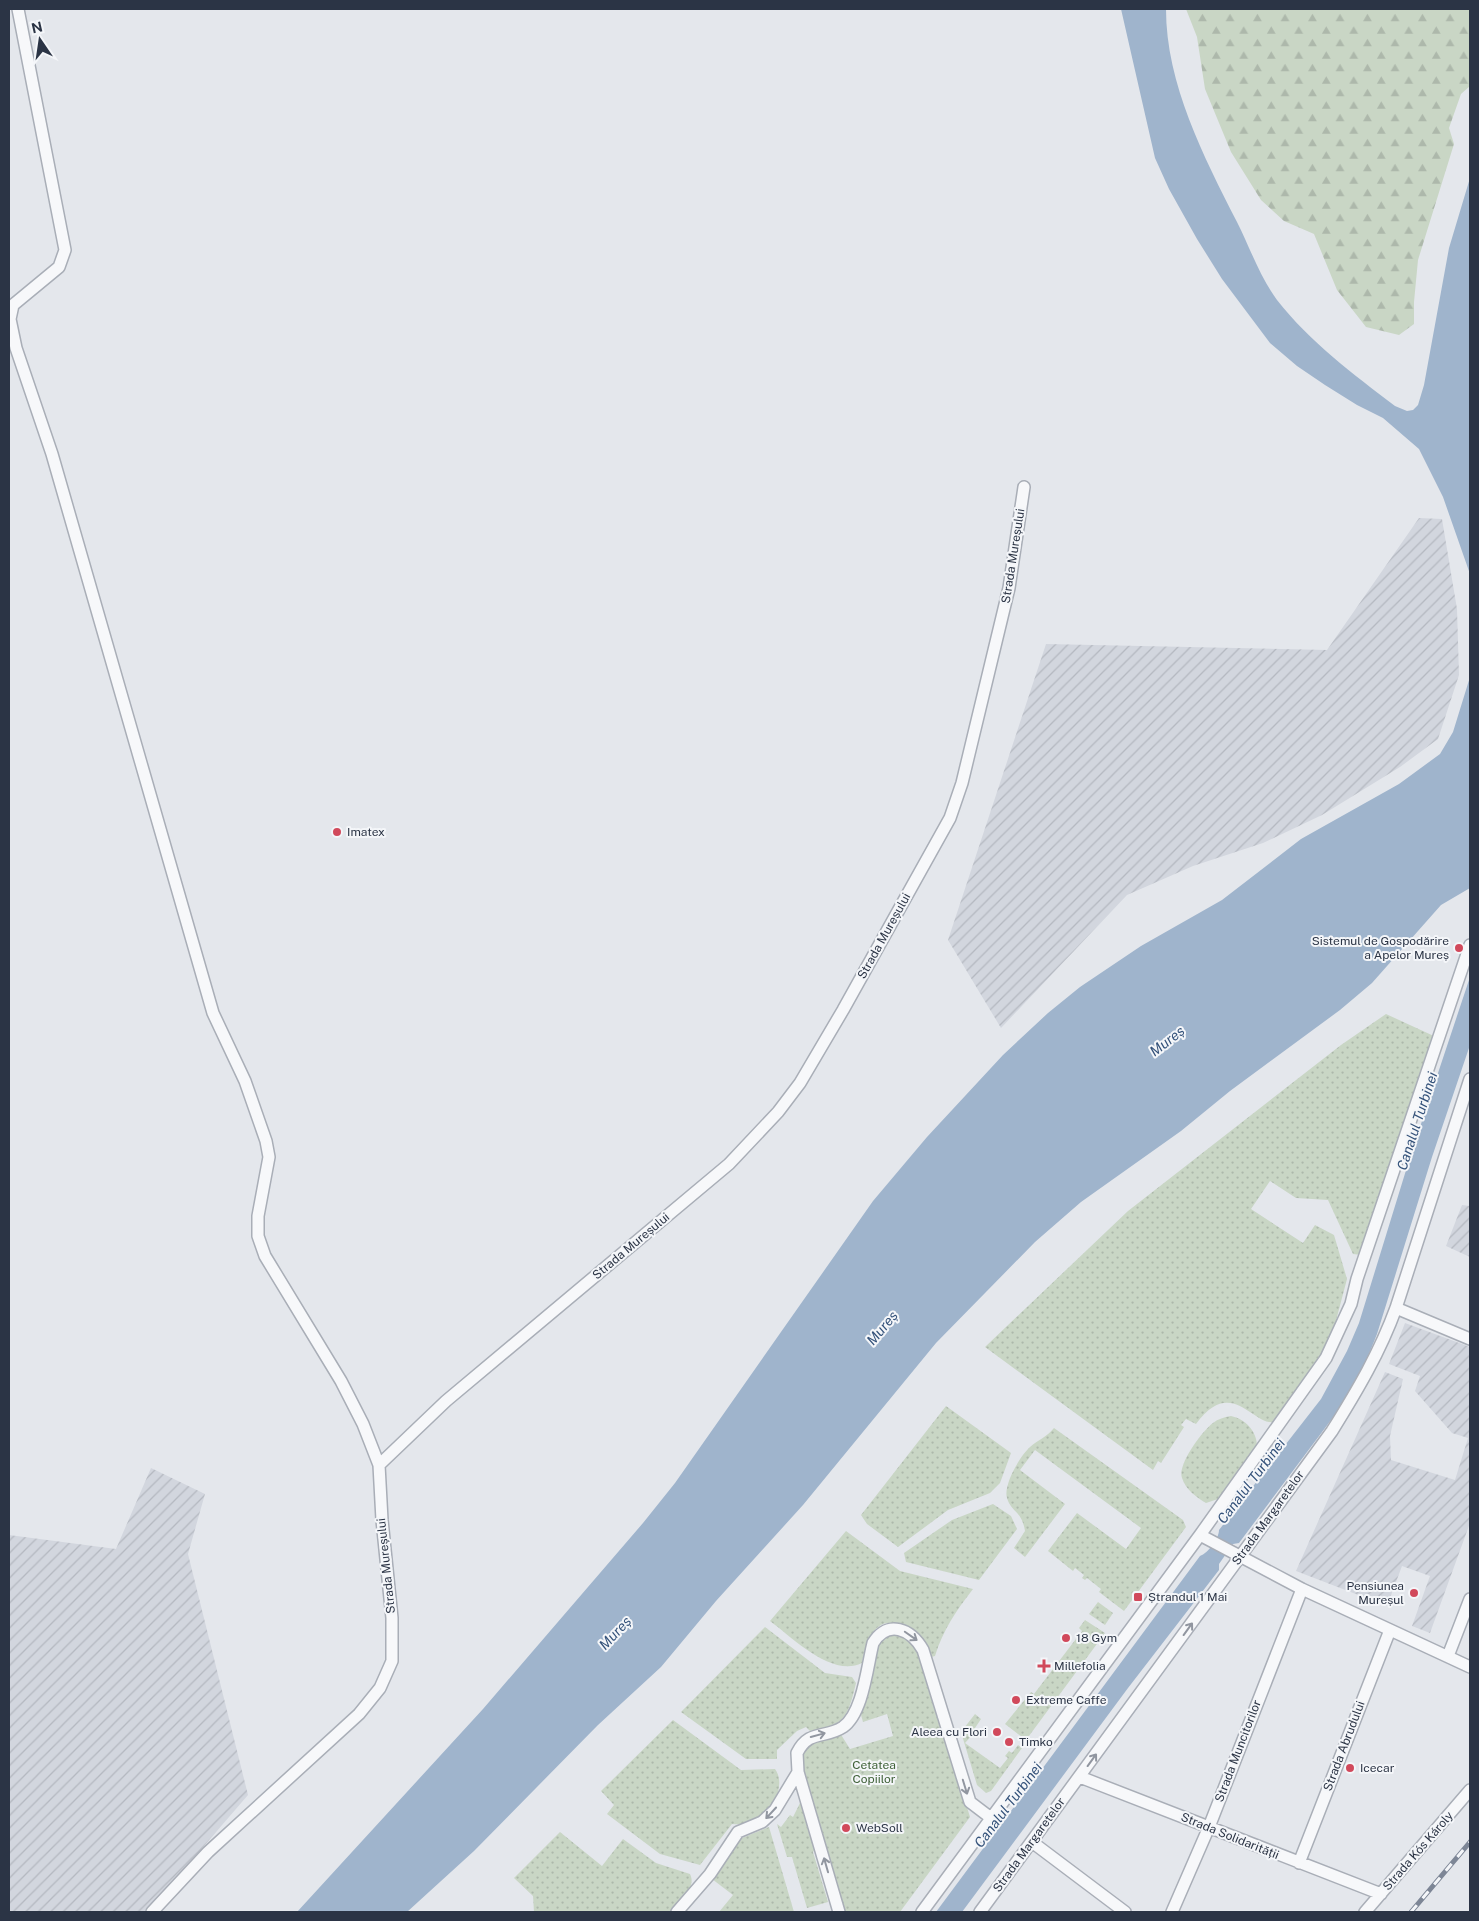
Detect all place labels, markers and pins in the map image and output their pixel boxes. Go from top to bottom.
place label: Imatex [347,825,385,839]
marker: Imatex [331,826,343,838]
place label: Sistemul de Gospodărire a Apelor Mureș [1312,934,1449,962]
marker: Sistemul de Gospodărire a Apelor Mureș [1453,942,1465,954]
place label: Pensiunea Mureșul [1346,1579,1404,1607]
marker: Pensiunea Mureșul [1408,1587,1420,1599]
place label: Ștrandul 1 Mai [1148,1590,1227,1604]
marker: Ștrandul 1 Mai [1132,1591,1144,1603]
place label: 18 Gym [1076,1631,1117,1645]
marker: 18 Gym [1060,1632,1072,1644]
place label: Millefolia [1054,1659,1106,1673]
marker: Millefolia [1038,1660,1050,1672]
place label: Extreme Caffe [1026,1693,1107,1707]
marker: Extreme Caffe [1010,1694,1022,1706]
place label: Aleea cu Flori [911,1725,987,1739]
marker: Aleea cu Flori [991,1726,1003,1738]
place label: Timko [1019,1735,1053,1749]
marker: Timko [1003,1736,1015,1748]
place label: Icecar [1360,1761,1395,1775]
marker: Icecar [1344,1762,1356,1774]
place label: WebSoll [856,1821,903,1835]
marker: WebSoll [840,1822,852,1834]

